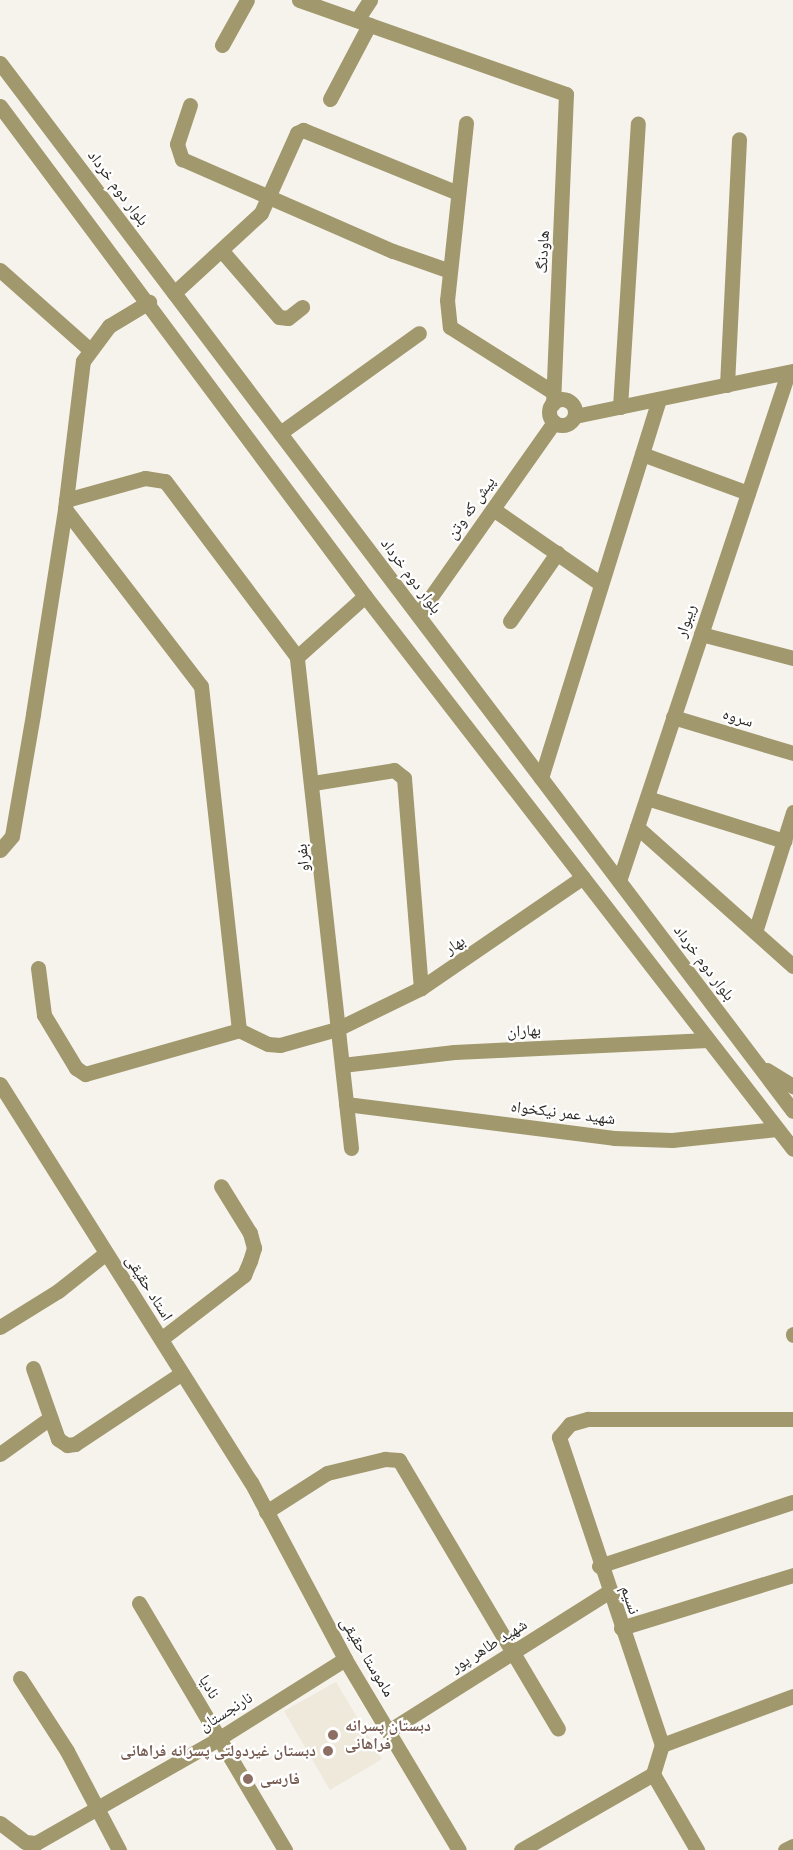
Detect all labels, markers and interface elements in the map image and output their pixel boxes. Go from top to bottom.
street label: بلوار دوم خرداد [83,146,153,230]
street label: هاودنگ [532,230,554,274]
street label: پیش که وتن [443,473,499,543]
street label: بلوار دوم خرداد [376,534,446,618]
street label: ریبوار [672,602,700,640]
street label: سروه [720,704,756,732]
street label: بفراو [292,843,314,873]
street label: بلوار دوم خرداد [669,921,739,1005]
street label: بهار [441,931,469,959]
street label: بهاران [507,1021,541,1041]
street label: شهید عمر نیکخواه [510,1097,616,1129]
street label: استاد حقیقی [121,1251,177,1325]
street label: نسیم [616,1583,644,1617]
street label: ماموستا حقیقی [336,1614,398,1700]
street label: شهید طاهر پور [447,1615,531,1677]
street label: نادیا [195,1672,223,1702]
street label: نارنجستان [196,1688,256,1736]
place label: دبستان پسرانه فراهانی [345,1716,431,1754]
marker: دبستان پسرانه فراهانی [326,1728,340,1742]
place label: دبستان غیردولتی پسرانه فراهانی [120,1741,316,1761]
marker: دبستان غیردولتی پسرانه فراهانی [321,1744,335,1758]
place label: فارسی [260,1769,300,1789]
marker: فارسی [241,1772,255,1786]

